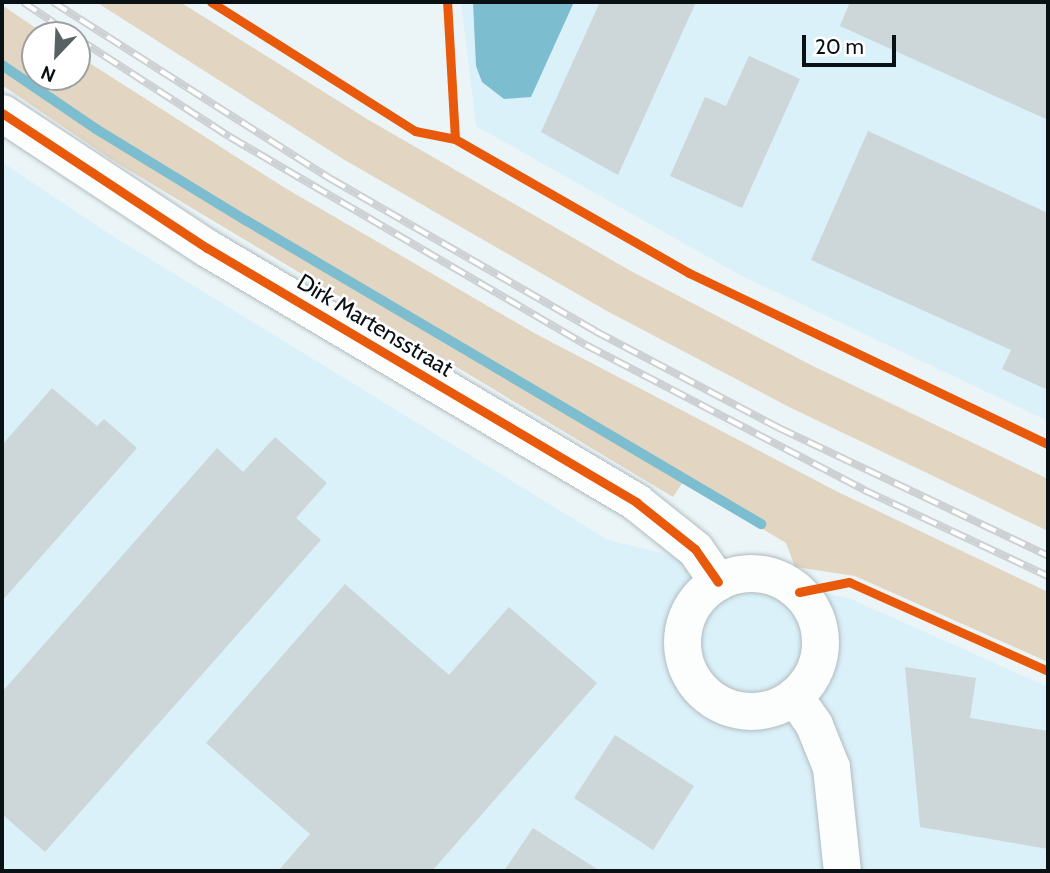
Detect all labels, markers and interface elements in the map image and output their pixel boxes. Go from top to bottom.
north arrow [21,21,91,91]
scale bar [805,21,900,65]
text: 20 m [815,34,864,59]
text: N [38,61,59,87]
street label: Dirk Martensstraat [292,268,458,382]

